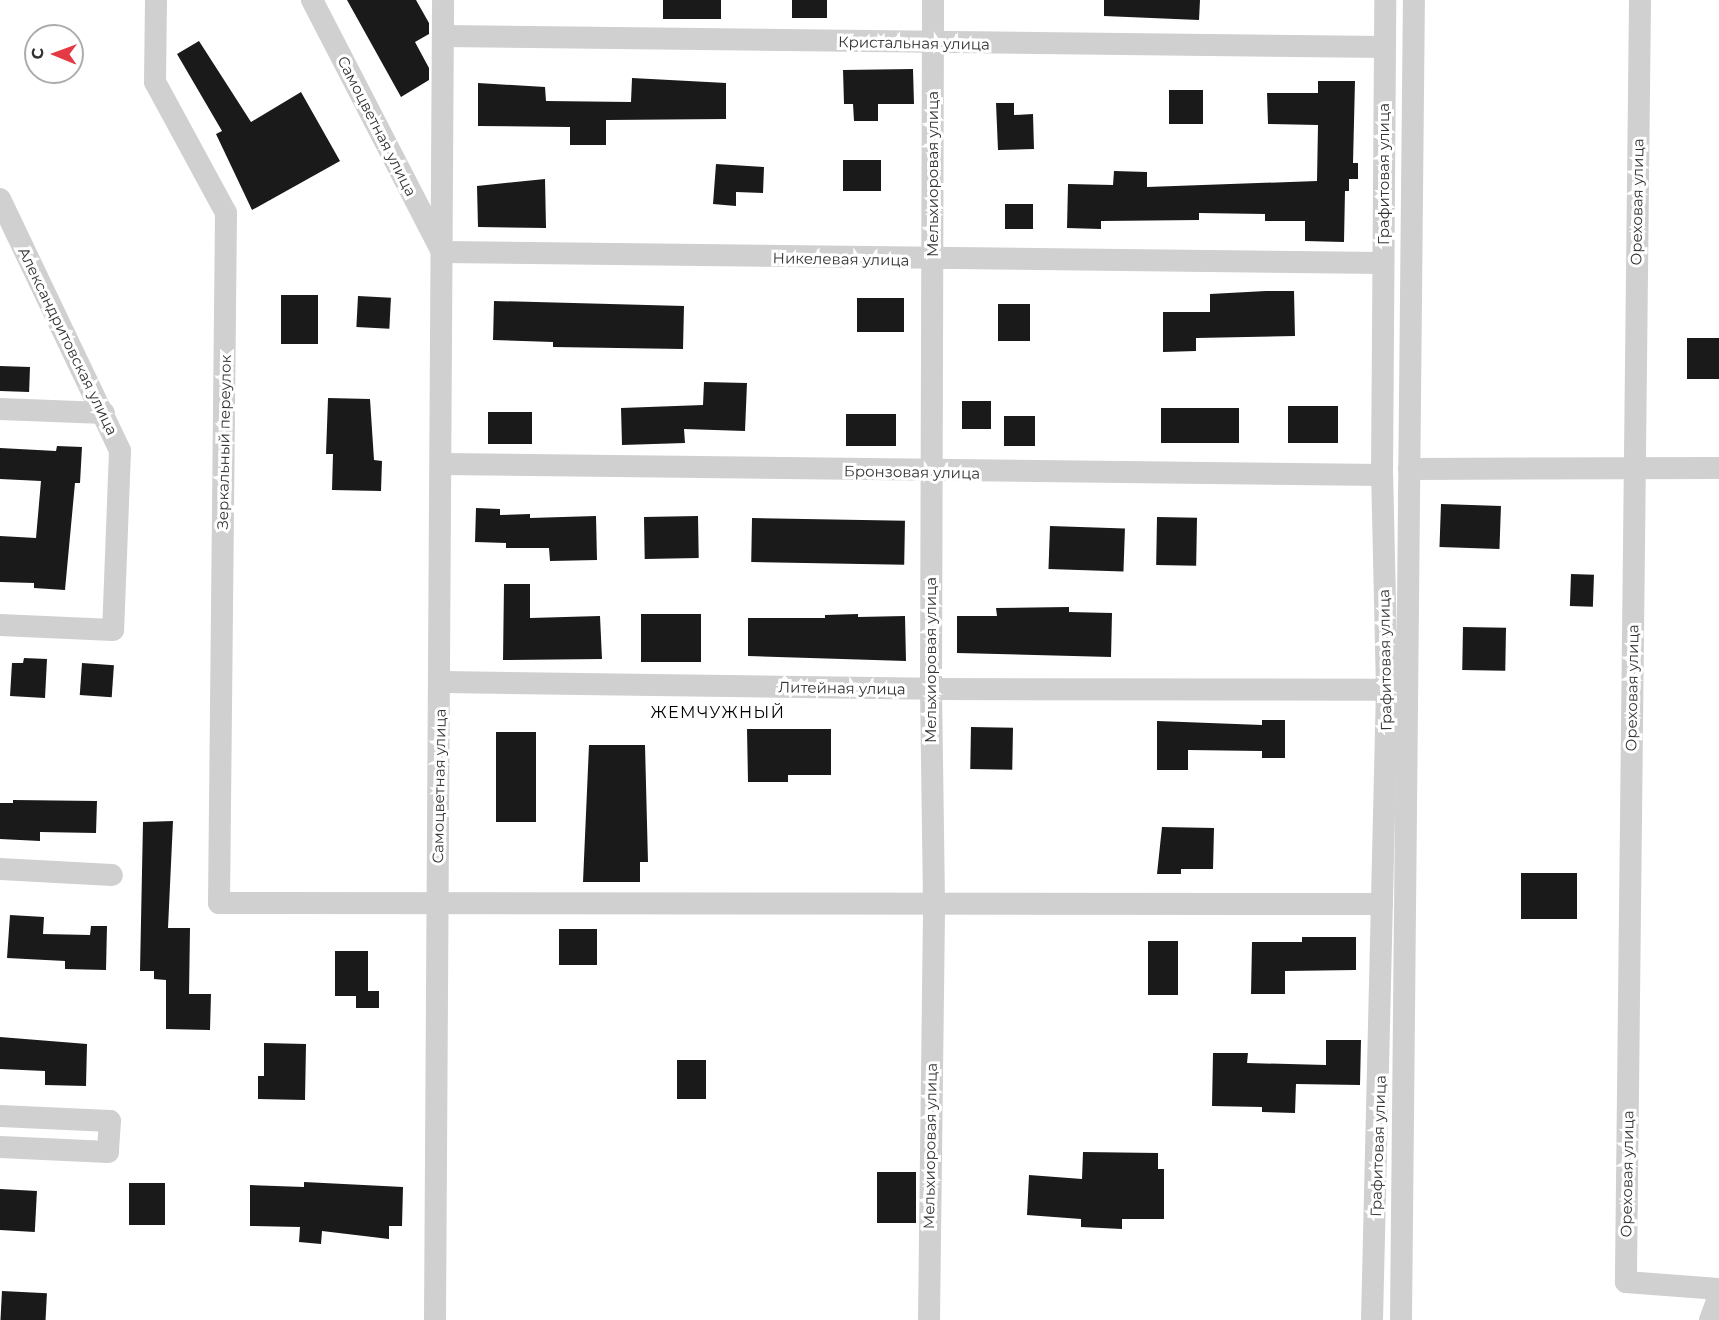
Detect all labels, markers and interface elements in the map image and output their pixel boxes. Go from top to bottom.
north arrow [24,24,84,84]
street label: Кристальная улица [838,33,990,53]
text: С [28,48,47,60]
street label: Самоцветная улица [334,53,420,199]
street label: Мельхиоровая улица [924,91,942,257]
street label: Графитовая улица [1375,103,1393,245]
street label: Ореховая улица [1627,138,1647,266]
street label: Александритовская улица [15,244,121,438]
street label: Никелевая улица [773,249,909,269]
street label: Зеркальный переулок [213,354,235,530]
street label: Бронзовая улица [844,462,980,482]
street label: Мельхиоровая улица [922,577,940,743]
street label: Графитовая улица [1375,589,1395,731]
street label: Ореховая улица [1622,624,1642,752]
street label: Литейная улица [778,678,906,698]
district label: ЖЕМЧУЖНЫЙ [651,703,785,723]
street label: Самоцветная улица [429,708,449,864]
street label: Мельхиоровая улица [920,1063,940,1229]
street label: Графитовая улица [1367,1075,1389,1217]
street label: Ореховая улица [1617,1110,1637,1238]

